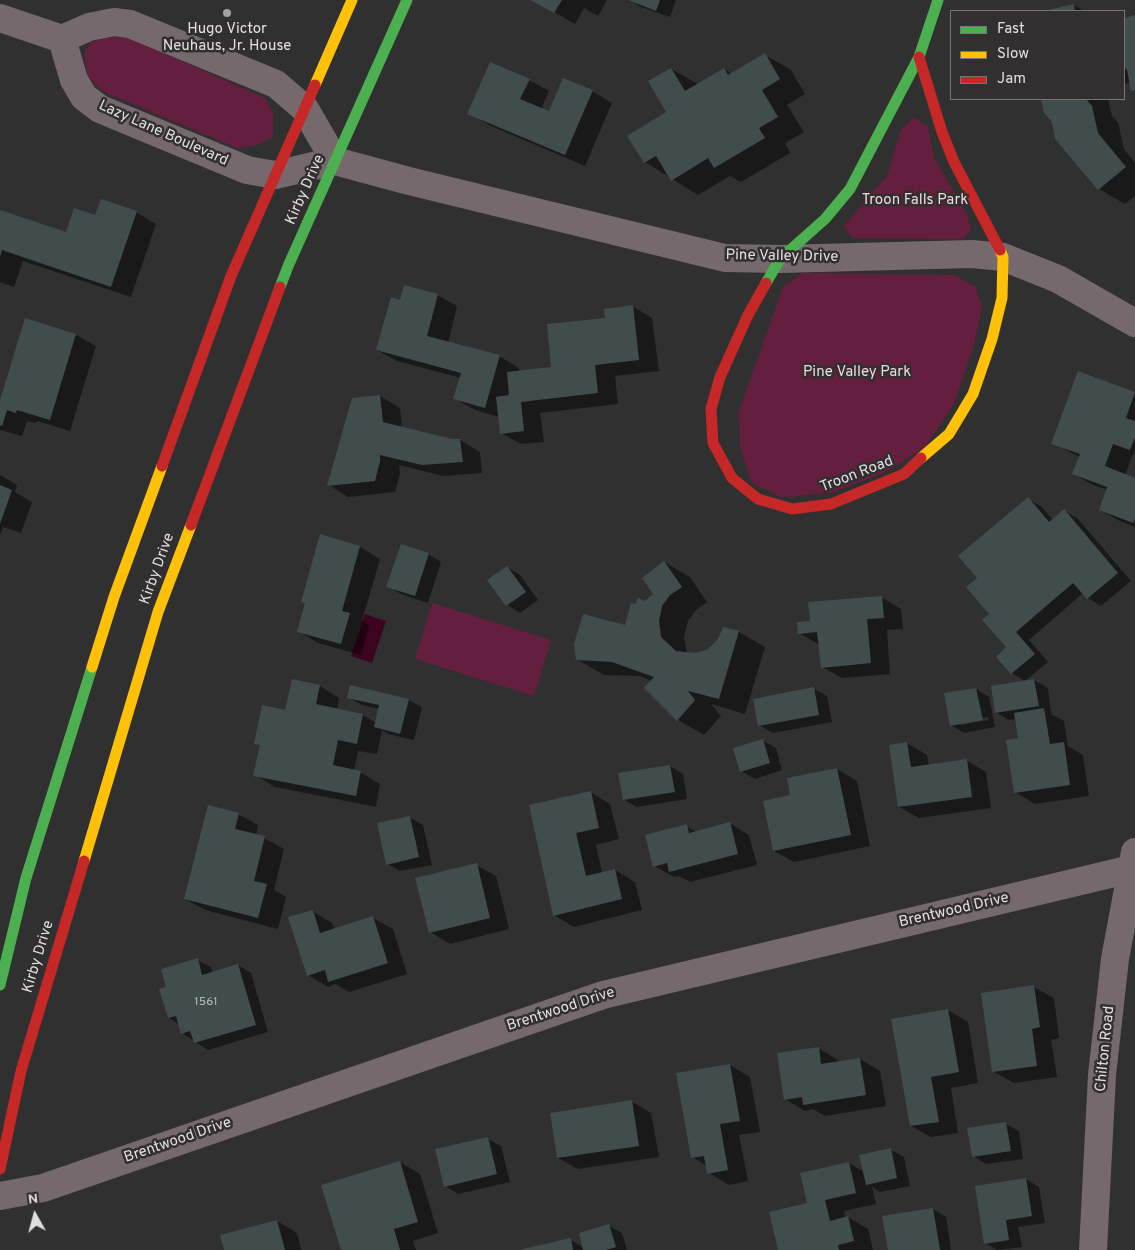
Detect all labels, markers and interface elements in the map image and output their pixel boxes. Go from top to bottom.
marker: Hugo Victor Neuhaus, Jr. House [221,7,233,19]
legend [950,10,1125,100]
text: Fast [997,20,1025,39]
place label: Hugo Victor Neuhaus, Jr. House [163,21,291,56]
text: Slow [997,45,1029,64]
text: Jam [997,70,1026,89]
street label: Lazy Lane Boulevard [96,97,230,171]
street label: Kirby Drive [283,152,329,228]
park label: Troon Falls Park [862,192,968,210]
street label: Pine Valley Drive [725,247,839,267]
park label: Pine Valley Park [803,364,911,382]
street label: Troon Road [818,453,896,497]
street label: Kirby Drive [137,531,179,607]
street label: Brentwood Drive [897,890,1011,932]
street label: Kirby Drive [19,919,59,995]
street label: Brentwood Drive [505,984,617,1036]
house number: 1561 [194,996,218,1010]
street label: Chilton Road [1093,1005,1119,1093]
street label: Brentwood Drive [122,1114,234,1168]
north arrow [10,1190,60,1240]
text: N [27,1191,39,1209]

